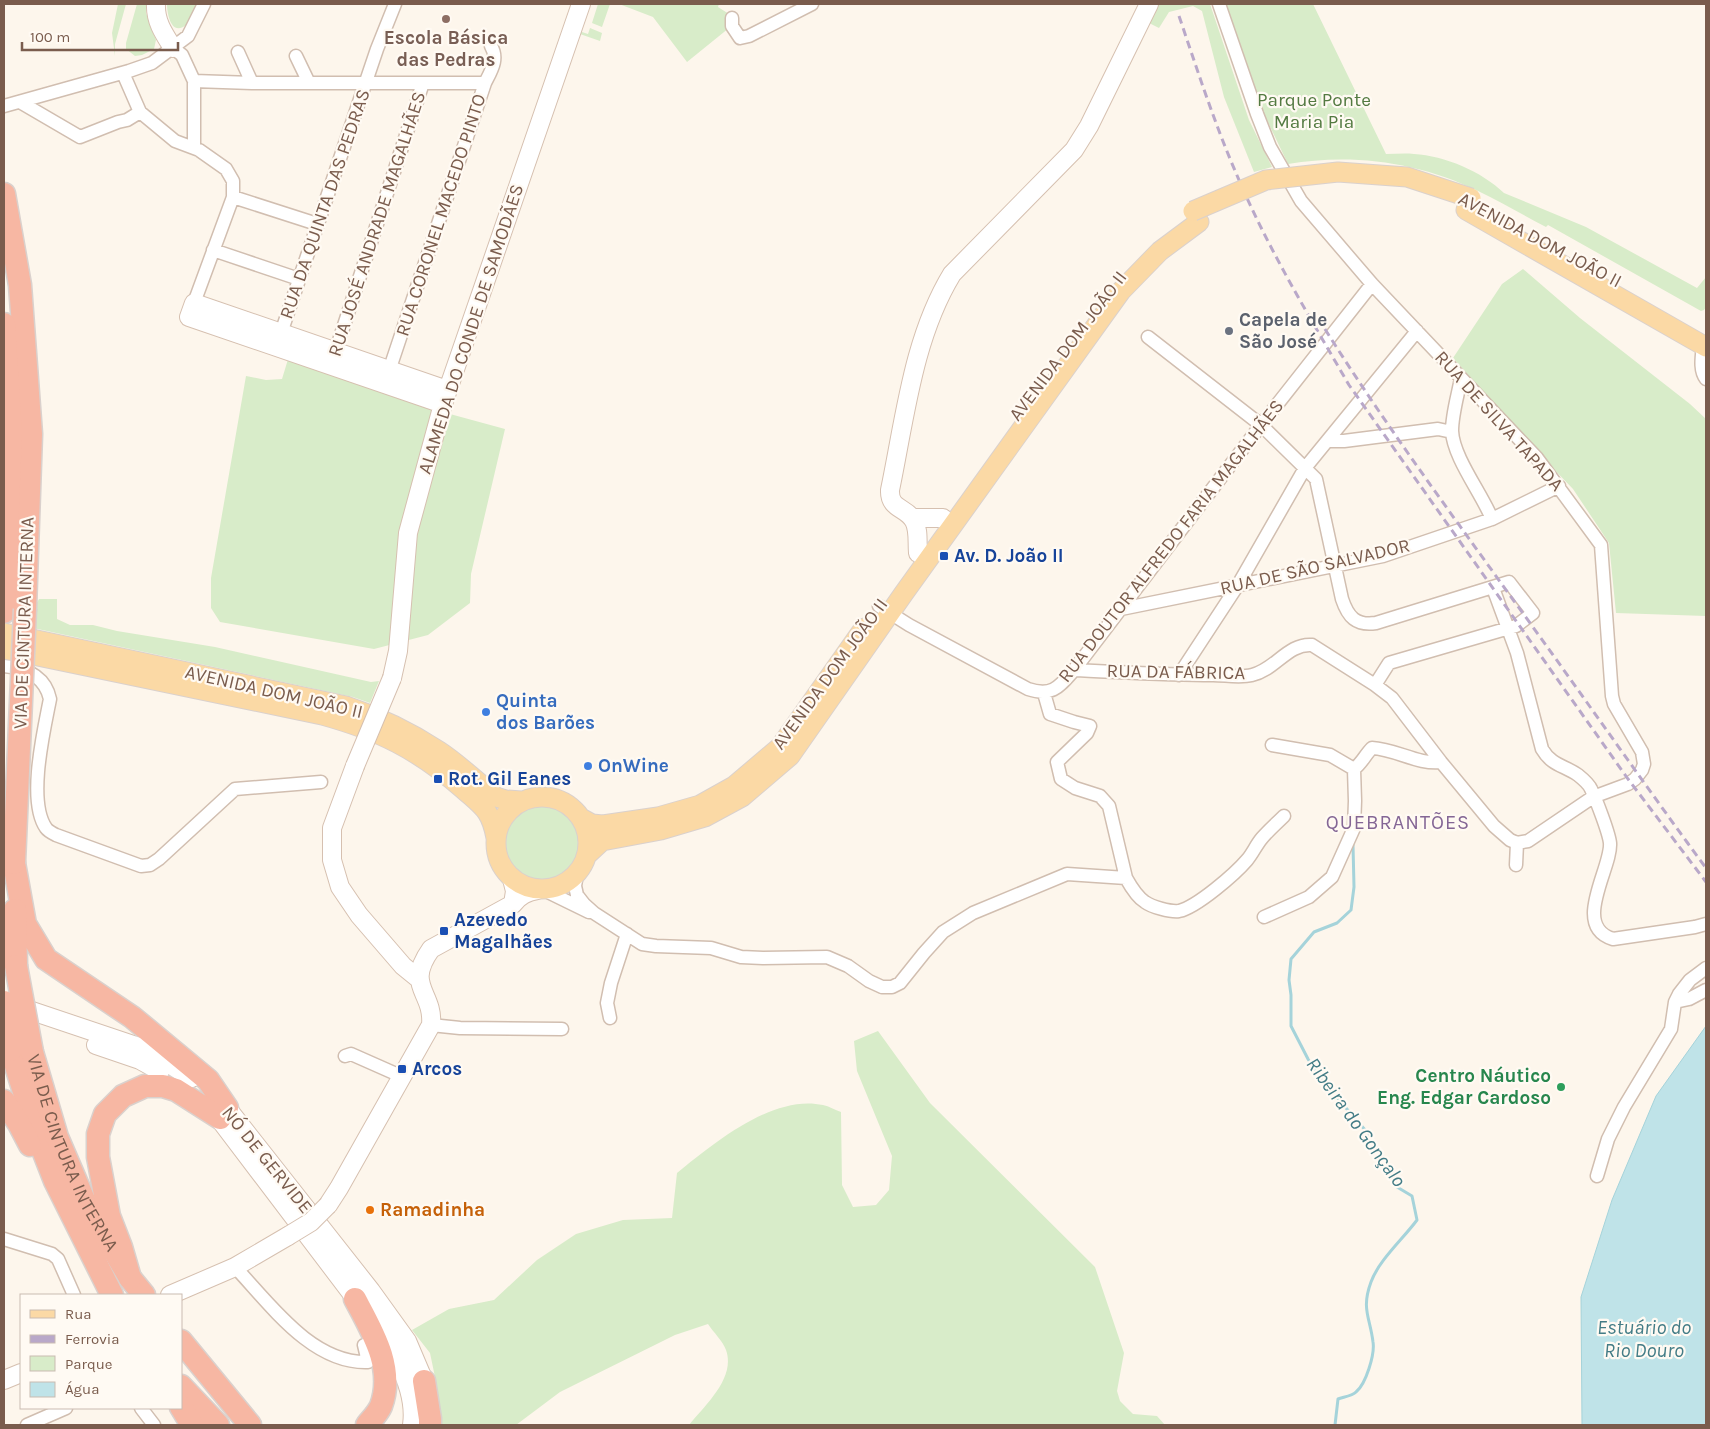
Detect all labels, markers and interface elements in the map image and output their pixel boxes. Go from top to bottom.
marker: Escola Básica das Pedras [440,13,452,25]
scale bar [22,20,179,52]
place label: Escola Básica das Pedras [384,27,508,71]
text: 100 m [30,28,70,46]
street label: RUA DA QUINTA DAS PEDRAS [275,86,375,322]
street label: RUA JOSÉ ANDRADE MAGALHÃES [323,88,430,359]
park label: Parque Ponte Maria Pia [1257,89,1371,133]
street label: RUA CORONEL MACEDO PINTO [391,91,491,339]
street label: ALAMEDA DO CONDE DE SAMODÃES [414,181,528,477]
street label: AVENIDA DOM JOÃO II [1455,188,1625,292]
street label: AVENIDA DOM JOÃO II [1005,267,1131,425]
place label: Capela de São José [1239,309,1327,353]
marker: Capela de São José [1223,325,1235,337]
street label: RUA DE SILVA TAPADA [1430,346,1568,496]
street label: RUA DOUTOR ALFREDO FARIA MAGALHÃES [1054,395,1288,687]
street label: VIA DE CINTURA INTERNA [9,517,39,729]
street label: RUA DE SÃO SALVADOR [1218,534,1412,600]
place label: Av. D. João II [954,545,1064,567]
marker: Av. D. João II [938,550,950,562]
street label: AVENIDA DOM JOÃO II [768,594,892,754]
street label: RUA DA FÁBRICA [1107,659,1246,684]
street label: AVENIDA DOM JOÃO II [183,661,365,723]
place label: Quinta dos Barões [496,690,595,734]
marker: Quinta dos Barões [480,706,492,718]
place label: OnWine [598,755,669,777]
marker: OnWine [582,760,594,772]
place label: Rot. Gil Eanes [448,768,571,790]
marker: Rot. Gil Eanes [432,773,444,785]
district label: QUEBRANTÕES [1326,811,1470,834]
place label: Azevedo Magalhães [454,909,553,953]
marker: Azevedo Magalhães [438,925,450,937]
street label: VIA DE CINTURA INTERNA [22,1052,123,1256]
water label: Ribeira do Gonçalo [1301,1053,1411,1191]
place label: Arcos [412,1058,462,1080]
marker: Arcos [396,1063,408,1075]
place label: Centro Náutico Eng. Edgar Cardoso [1377,1065,1551,1109]
marker: Centro Náutico Eng. Edgar Cardoso [1555,1081,1567,1093]
street label: NÓ DE GERVIDE [217,1101,318,1218]
place label: Ramadinha [380,1199,485,1221]
marker: Ramadinha [364,1204,376,1216]
legend [20,1294,182,1409]
text: Rua [65,1305,92,1323]
water label: Estuário do Rio Douro [1597,1316,1691,1362]
text: Ferrovia [65,1330,119,1348]
text: Parque [65,1355,113,1373]
text: Água [65,1380,99,1398]

